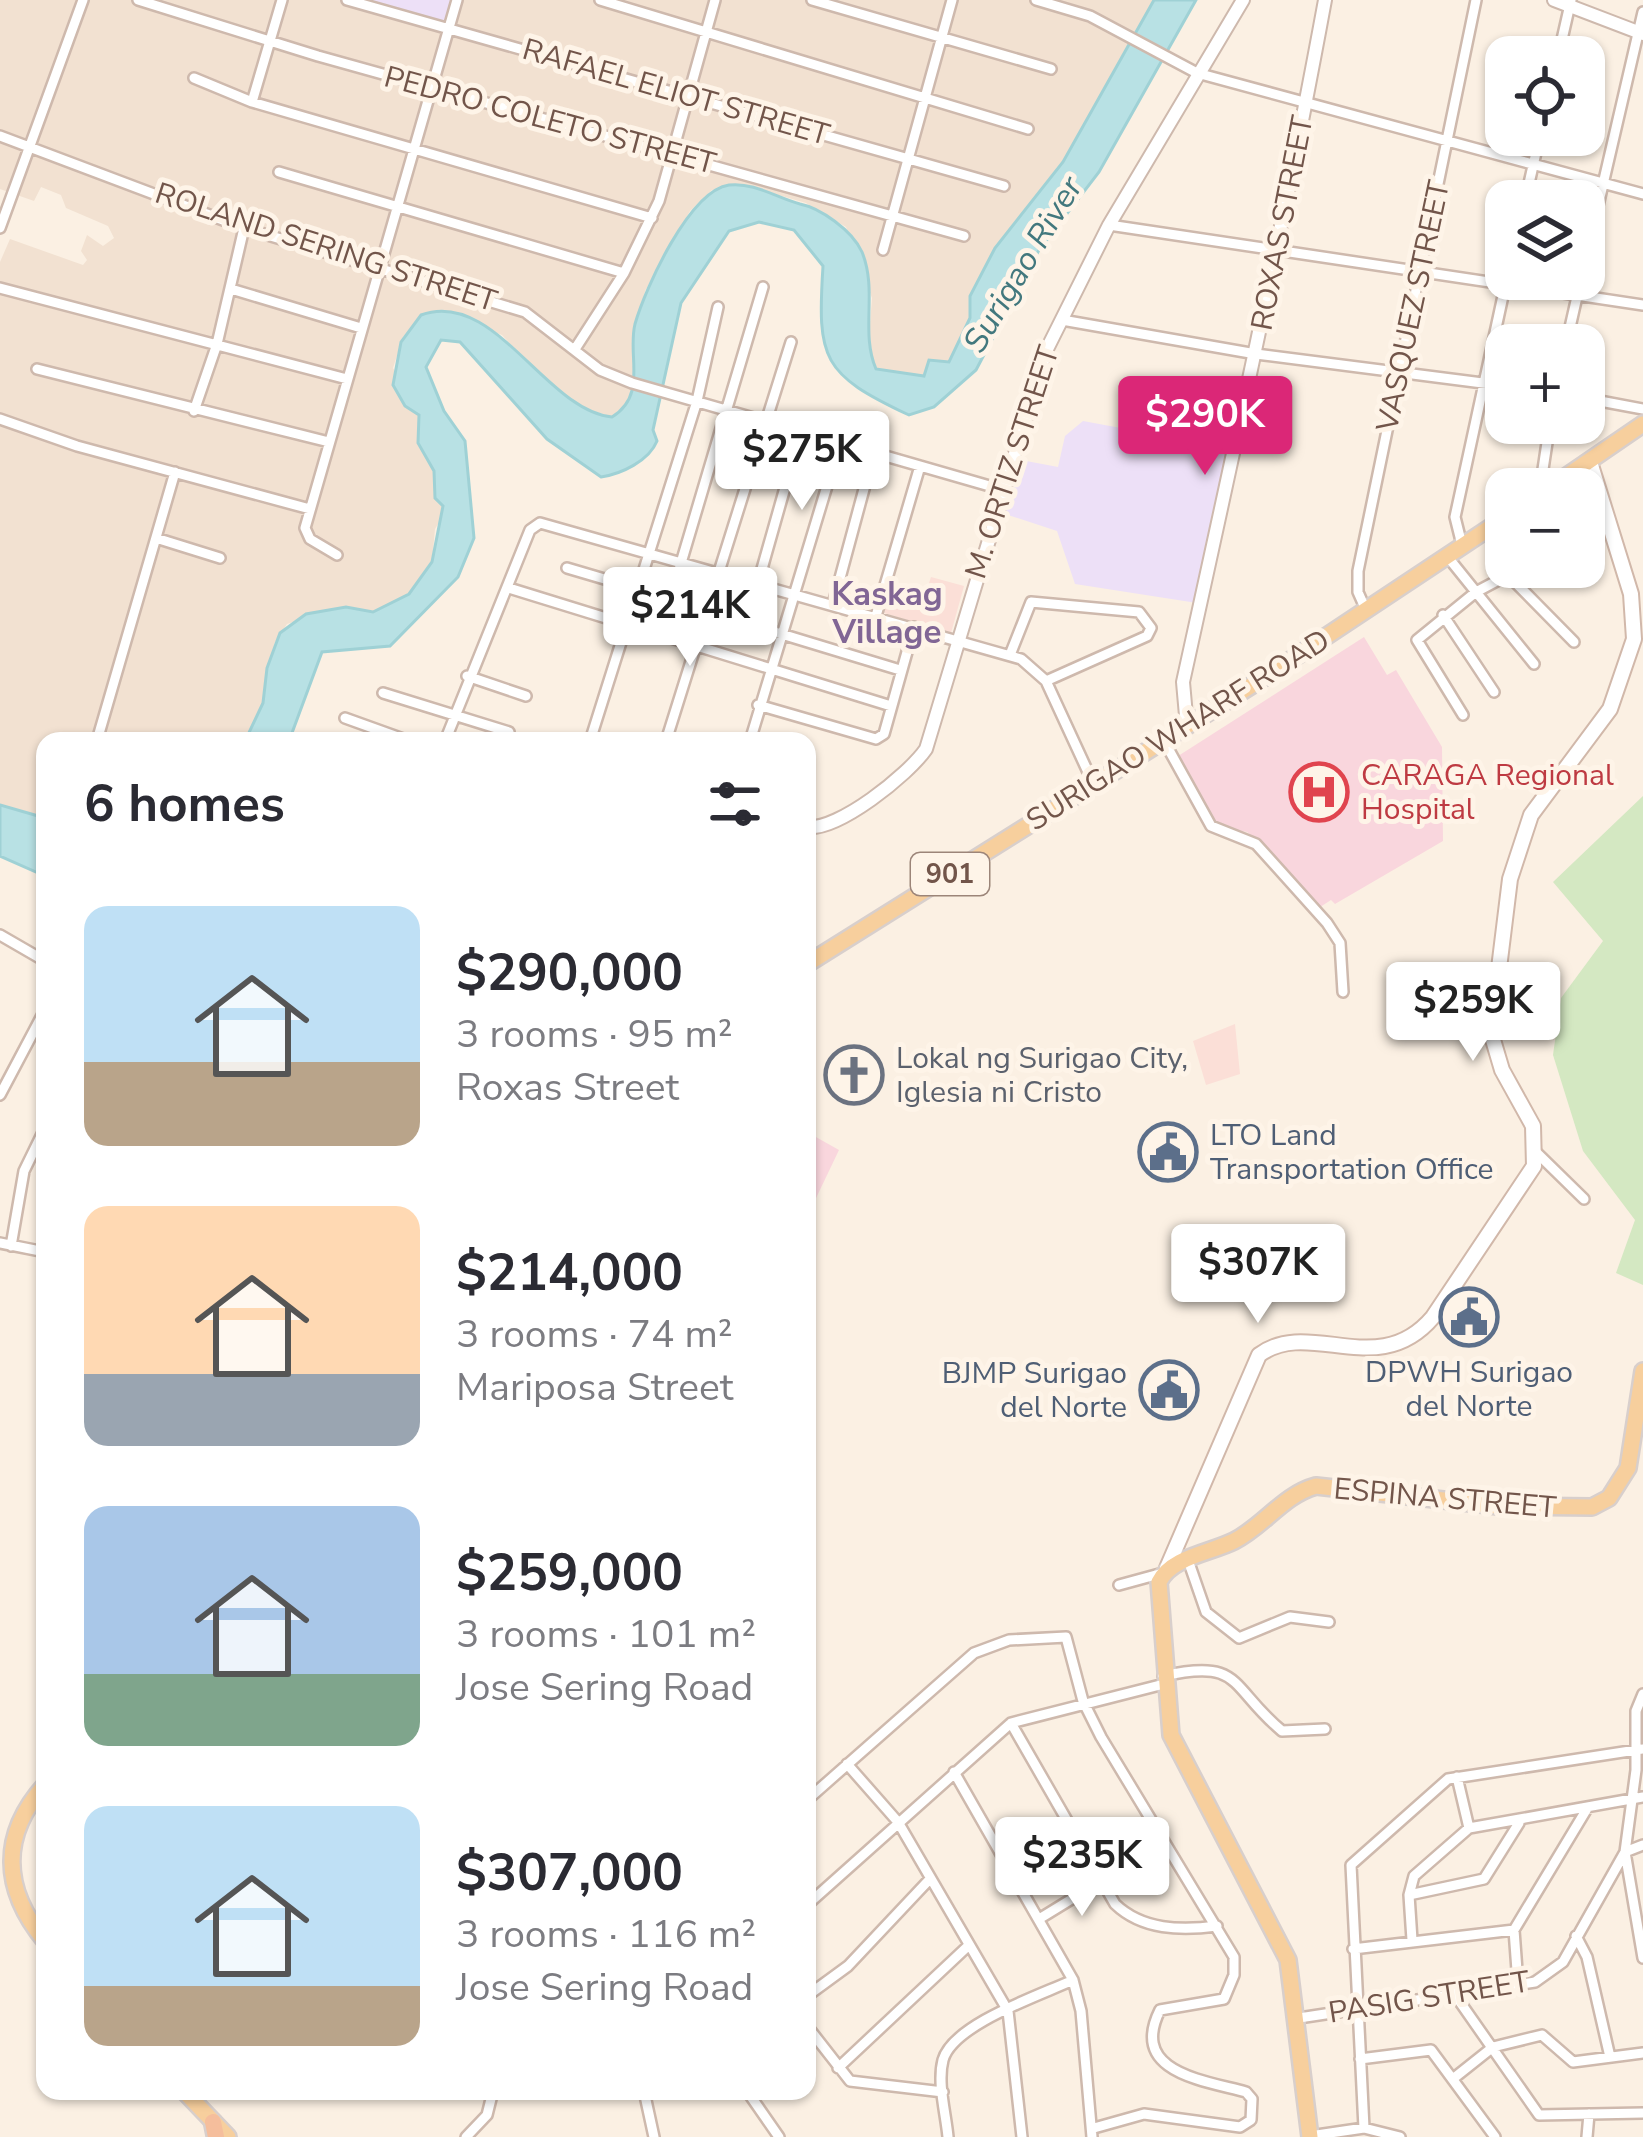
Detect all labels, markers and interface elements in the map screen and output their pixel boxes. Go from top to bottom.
street label: RAFAEL ELIOT STREET [518,29,834,156]
map controls [1485,36,1605,588]
button: locate [1485,36,1605,156]
street label: PEDRO COLETO STREET [380,56,720,184]
street label: ROXAS STREET [1242,112,1323,334]
water label: Surigao River [953,167,1094,361]
street label: ROLAND SERING STREET [150,173,502,322]
street label: VASQUEZ STREET [1367,177,1460,436]
button: layers [1485,180,1605,300]
button: + [1485,324,1605,444]
street label: M. ORTIZ STREET [955,340,1069,584]
pin: $290K [1121,376,1289,478]
text: $290K [1145,388,1265,441]
pin: $275K [718,411,886,513]
text: $275K [742,423,862,476]
button: − [1485,468,1605,588]
pin: $214K [606,567,774,669]
district label: Kaskag Village [831,572,943,655]
text: $214K [630,579,750,632]
street label: SURIGAO WHARF ROAD [1019,620,1338,841]
place label: CARAGA Regional Hospital [1361,755,1614,830]
hospital icon: CARAGA Regional Hospital [1288,761,1350,823]
text: 6 homes [84,769,285,839]
icon: filters [702,771,768,837]
road number: 901 [911,853,989,895]
text: $290,000 [456,938,683,1008]
icon: home [180,954,324,1098]
pin: $259K [1389,962,1557,1064]
text: $259K [1413,974,1533,1027]
text: 3 rooms · 95 m² [456,1008,733,1061]
place label: Lokal ng Surigao City, Iglesia ni Cristo [896,1038,1188,1113]
church icon: Lokal ng Surigao City, Iglesia ni Cristo [823,1044,885,1106]
text: Roxas Street [456,1061,679,1114]
place label: LTO Land Transportation Office [1210,1115,1494,1190]
public building icon: LTO Land Transportation Office [1137,1121,1199,1183]
pin: $307K [1174,1224,1342,1326]
text: $307K [1198,1236,1318,1289]
text: $214,000 [456,1238,683,1308]
icon: home [180,1254,324,1398]
public building icon: DPWH Surigao del Norte [1438,1286,1500,1348]
text: 3 rooms · 74 m² [456,1308,733,1361]
place label: DPWH Surigao del Norte [1365,1352,1573,1427]
place label: BJMP Surigao del Norte [942,1353,1127,1428]
public building icon: BJMP Surigao del Norte [1138,1359,1200,1421]
text: Mariposa Street [456,1361,733,1414]
street label: ESPINA STREET [1332,1468,1558,1529]
text: $259,000 [456,1538,683,1608]
icon: home [180,1554,324,1698]
text: 3 rooms · 101 m² [456,1608,756,1661]
text: Jose Sering Road [456,1661,753,1714]
pin: $235K [998,1817,1166,1919]
text: $235K [1022,1829,1142,1882]
text: $307,000 [456,1838,683,1908]
icon: home [180,1854,324,1998]
text: 3 rooms · 116 m² [456,1908,756,1961]
text: Jose Sering Road [456,1961,753,2014]
street label: PASIG STREET [1326,1961,1533,2034]

